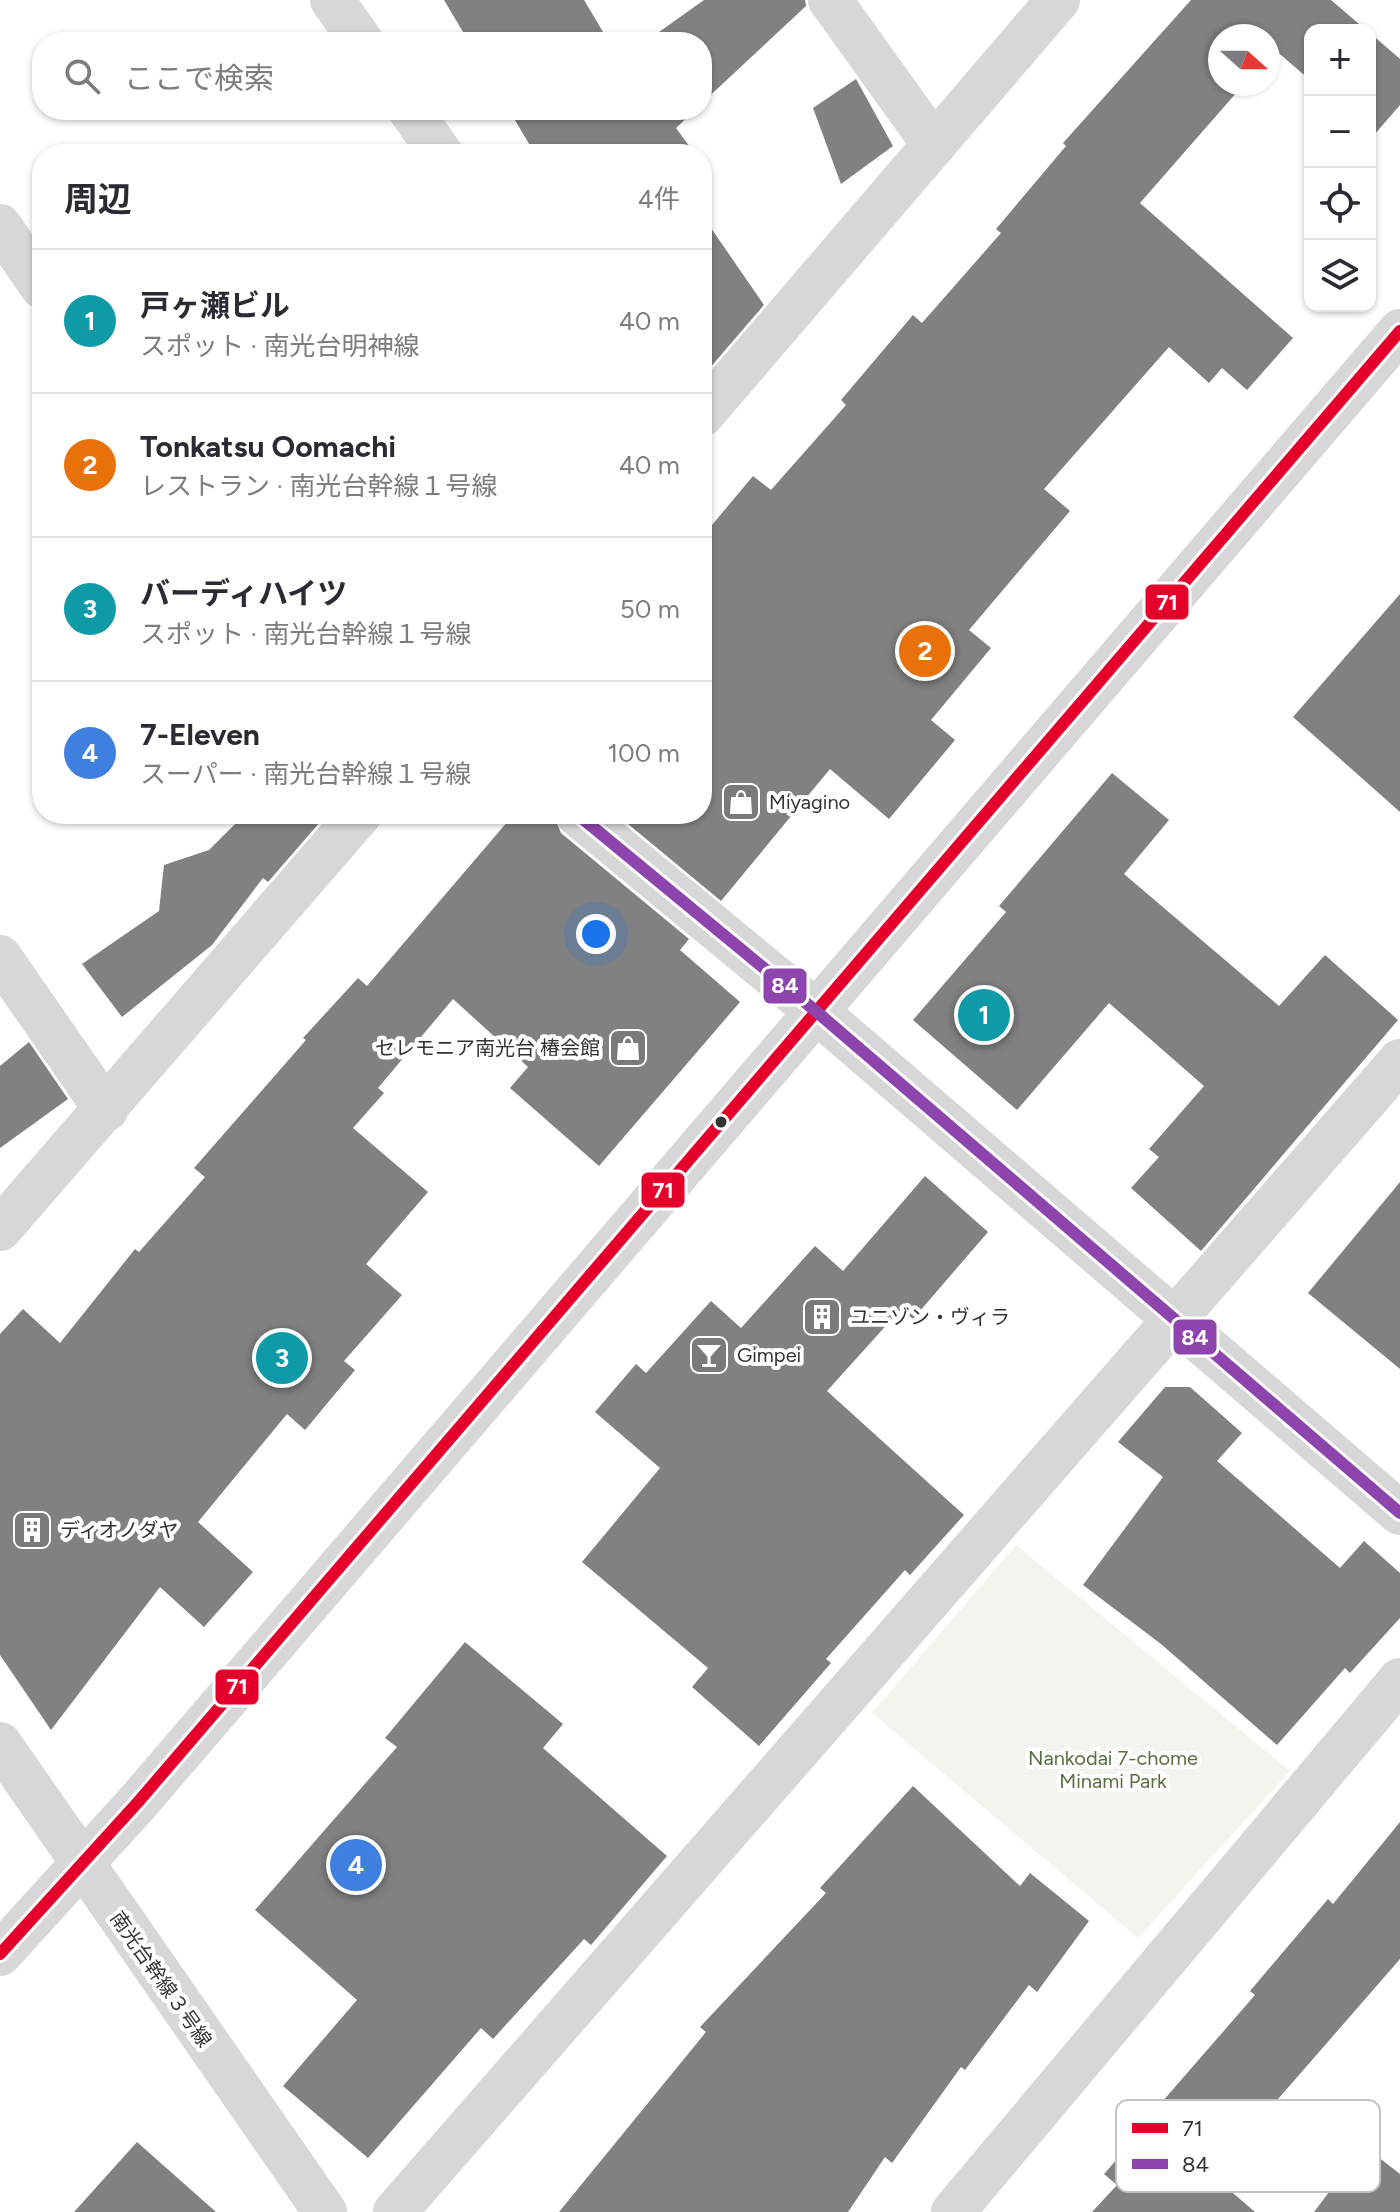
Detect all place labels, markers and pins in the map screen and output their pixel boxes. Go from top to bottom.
pin: 2 [899,621,951,681]
shop icon: Miyagino [720,781,762,823]
place label: Miyagino [769,790,850,814]
pin: 1 [958,985,1010,1045]
shop icon: セレモニア南光台 椿会館 [607,1027,649,1069]
place label: セレモニア南光台 椿会館 [375,1036,600,1060]
unlabelled marker [713,1114,729,1130]
building icon: ユニゾン・ヴィラ [801,1296,843,1338]
place label: ユニゾン・ヴィラ [850,1305,1010,1329]
pin: 3 [256,1328,308,1388]
bar icon: Gimpei [688,1334,730,1376]
place label: Gimpei [737,1343,801,1367]
building icon: ディオノダヤ [11,1509,53,1551]
place label: ディオノダヤ [60,1518,179,1542]
pin: 4 [330,1835,382,1895]

